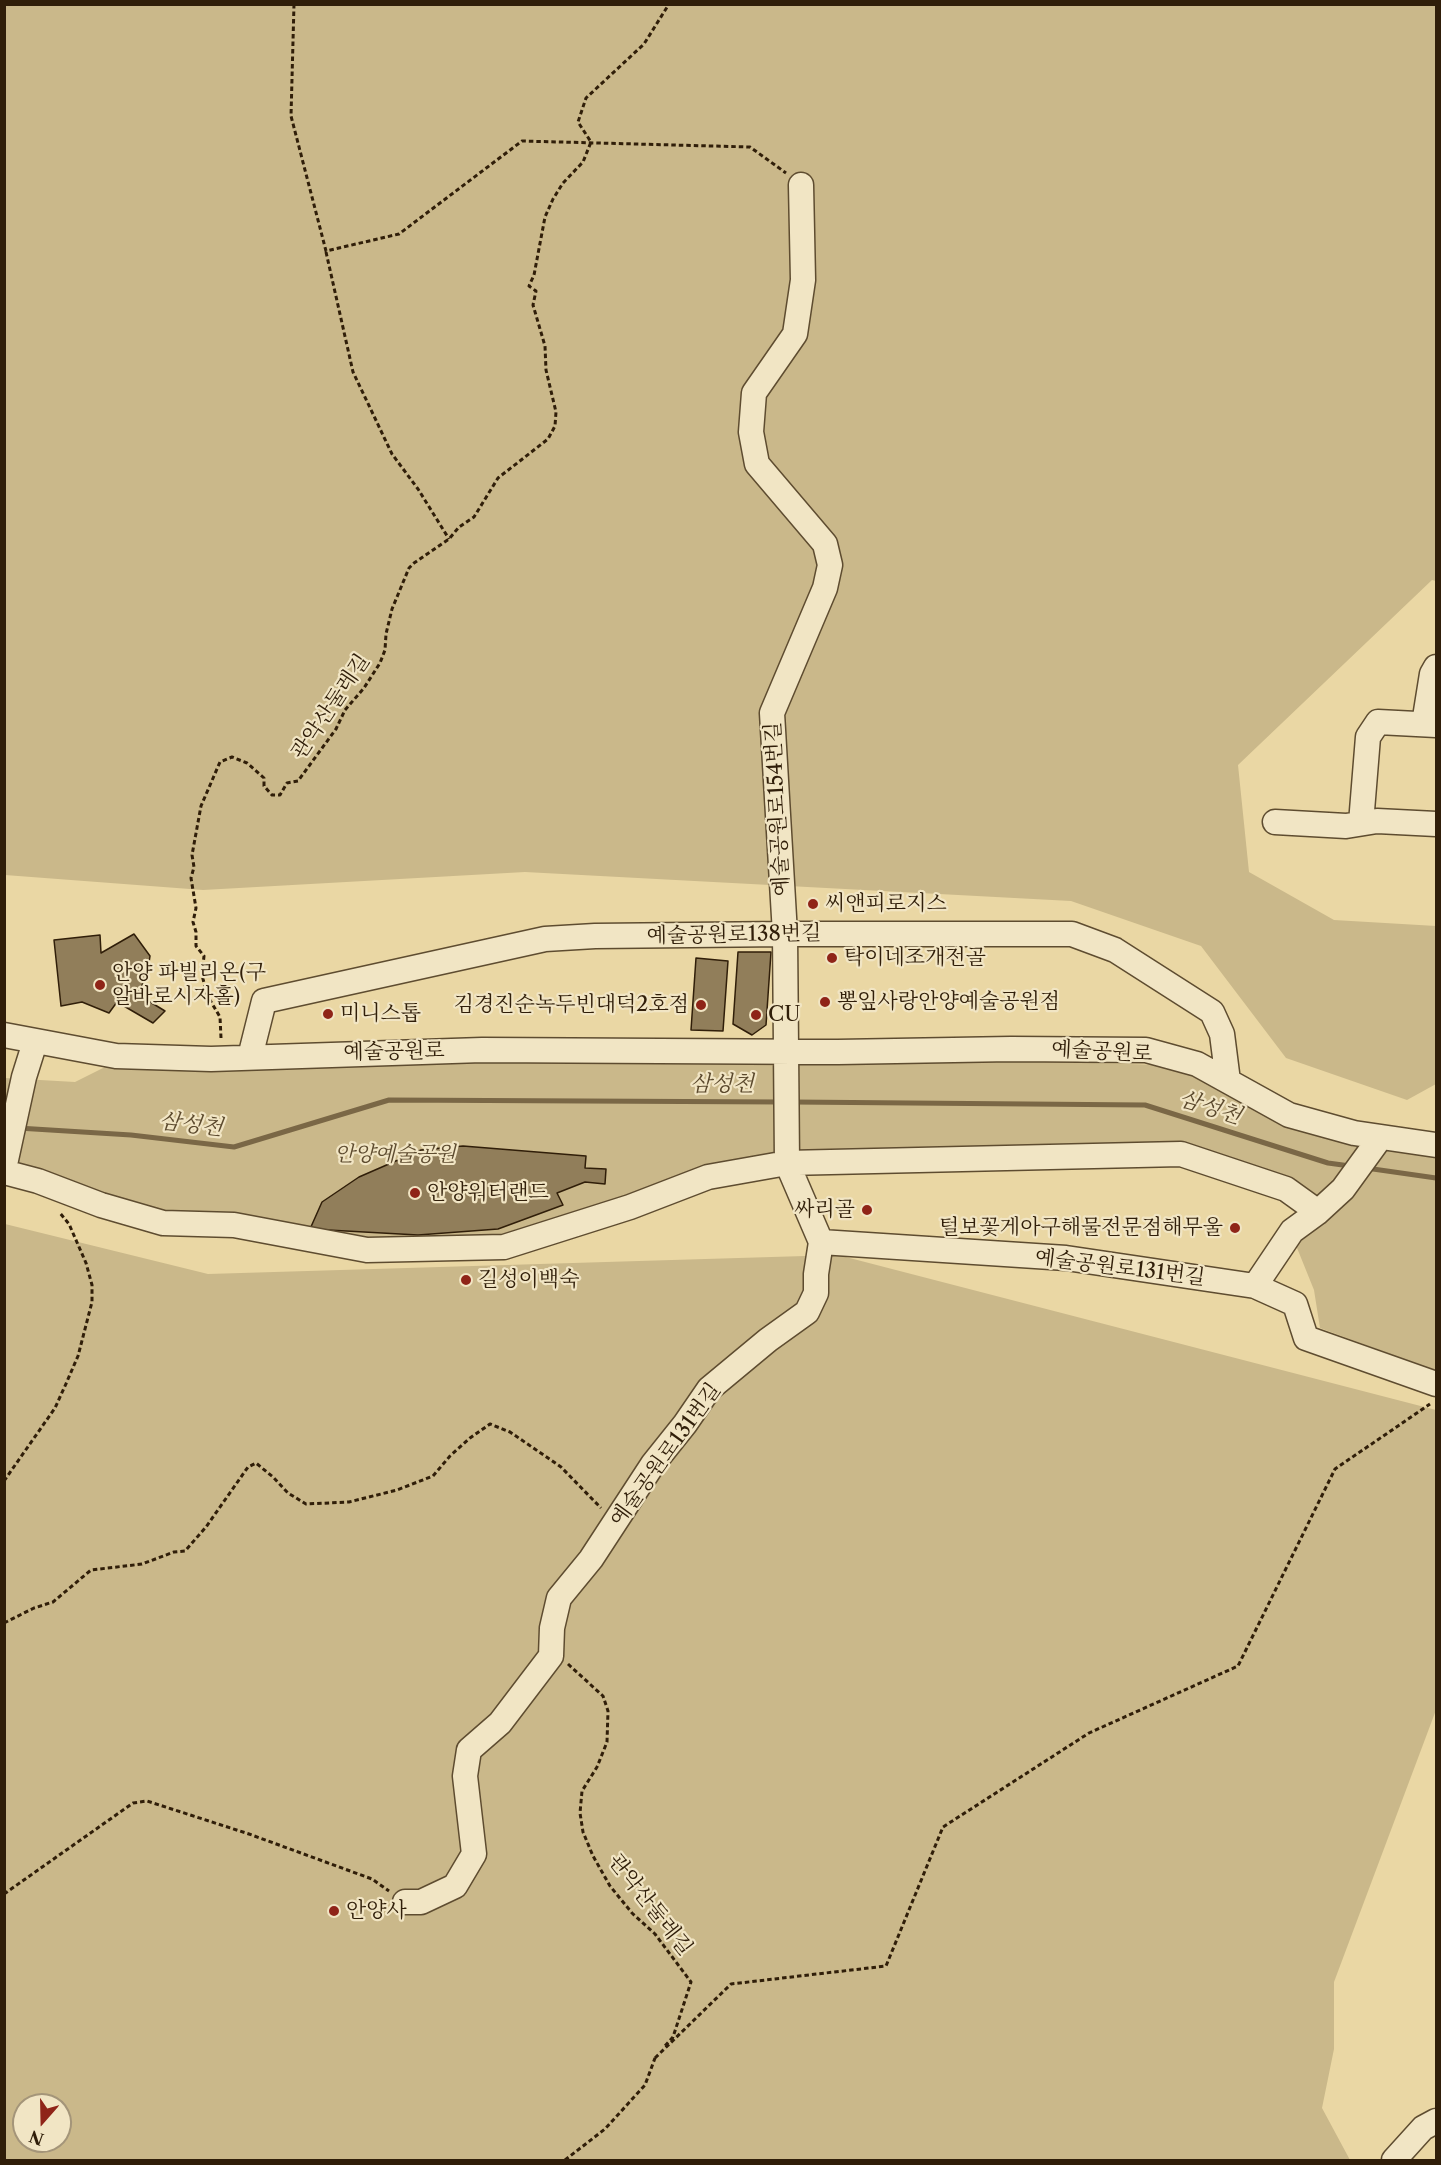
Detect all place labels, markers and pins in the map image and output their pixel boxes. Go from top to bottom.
place label: 씨앤피로지스 [825,891,947,917]
marker: 씨앤피로지스 [806,897,820,911]
place label: 탁이네조개전골 [844,945,986,971]
marker: 탁이네조개전골 [825,951,839,965]
place label: 안양 파빌리온(구 알바로시자홀) [112,960,266,1010]
marker: 안양 파빌리온(구 알바로시자홀) [93,978,107,992]
place label: 뽕잎사랑안양예술공원점 [837,989,1060,1015]
place label: 김경진순녹두빈대덕2호점 [454,992,689,1018]
marker: 뽕잎사랑안양예술공원점 [818,995,832,1009]
marker: 김경진순녹두빈대덕2호점 [694,998,708,1012]
place label: 미니스톱 [340,1001,421,1027]
place label: CU [768,1002,800,1028]
marker: 미니스톱 [321,1007,335,1021]
marker: CU [749,1008,763,1022]
place label: 안양워터랜드 [427,1180,549,1206]
marker: 안양워터랜드 [408,1186,422,1200]
place label: 싸리골 [794,1197,855,1223]
marker: 싸리골 [860,1203,874,1217]
place label: 털보꽃게아구해물전문점해무울 [939,1215,1223,1241]
marker: 털보꽃게아구해물전문점해무울 [1228,1221,1242,1235]
place label: 길성이백숙 [478,1267,579,1293]
marker: 길성이백숙 [459,1273,473,1287]
place label: 안양사 [346,1898,407,1924]
marker: 안양사 [327,1904,341,1918]

